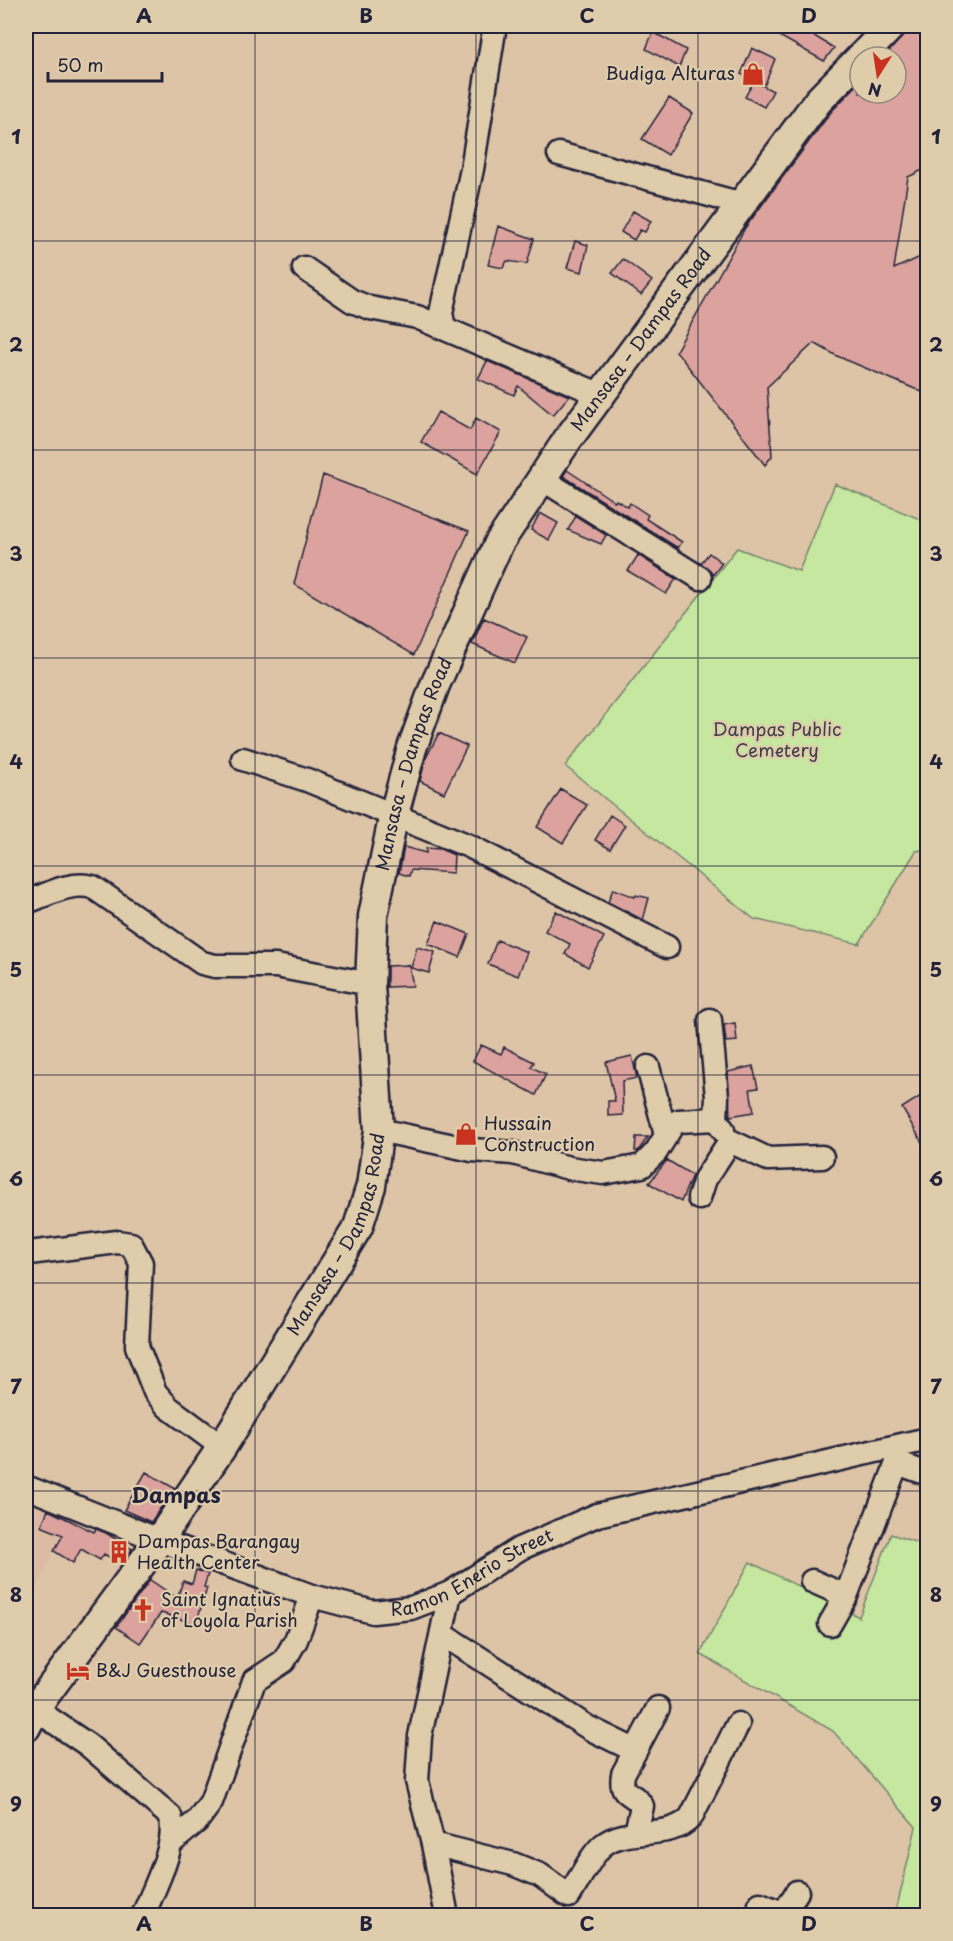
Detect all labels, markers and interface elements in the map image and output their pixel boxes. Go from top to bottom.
text: A [136,0,152,30]
text: B [359,0,373,30]
text: C [579,0,595,30]
text: D [801,0,817,30]
scale bar [48,45,162,83]
north arrow [848,45,908,105]
text: 50 m [57,51,104,78]
place label: Budiga Alturas [606,59,735,86]
shop icon: Budiga Alturas [740,61,766,87]
text: N [866,78,883,104]
text: 1 [11,121,21,151]
text: 1 [931,121,941,151]
street label: Mansasa – Dampas Road [563,242,717,436]
text: 2 [9,329,23,359]
text: 2 [929,329,943,359]
text: 3 [9,538,23,568]
text: 3 [929,538,943,568]
street label: Mansasa – Dampas Road [368,653,458,873]
park label: Dampas Public Cemetery [713,715,841,763]
text: 4 [9,746,23,776]
text: 4 [929,746,943,776]
text: 5 [10,954,22,984]
text: 5 [930,954,942,984]
place label: Hussain Construction [484,1109,595,1157]
shop icon: Hussain Construction [453,1121,479,1147]
street label: Mansasa – Dampas Road [279,1131,390,1340]
text: 6 [9,1163,23,1193]
text: 6 [929,1163,943,1193]
text: 7 [10,1371,22,1401]
text: 7 [930,1371,942,1401]
district label: Dampas [131,1478,221,1510]
street label: Ramon Enerio Street [389,1521,557,1622]
place label: Dampas Barangay Health Center [137,1527,300,1575]
building icon: Dampas Barangay Health Center [106,1539,132,1565]
text: 8 [10,1579,22,1609]
text: 8 [930,1579,942,1609]
place label: Saint Ignatius of Loyola Parish [161,1585,298,1633]
church icon: Saint Ignatius of Loyola Parish [130,1597,156,1623]
place label: B&J Guesthouse [96,1656,236,1683]
hotel icon: B&J Guesthouse [65,1658,91,1684]
text: 9 [10,1788,22,1818]
text: 9 [930,1788,942,1818]
text: A [136,1908,152,1938]
text: B [359,1908,373,1938]
text: C [579,1908,595,1938]
text: D [801,1908,817,1938]

